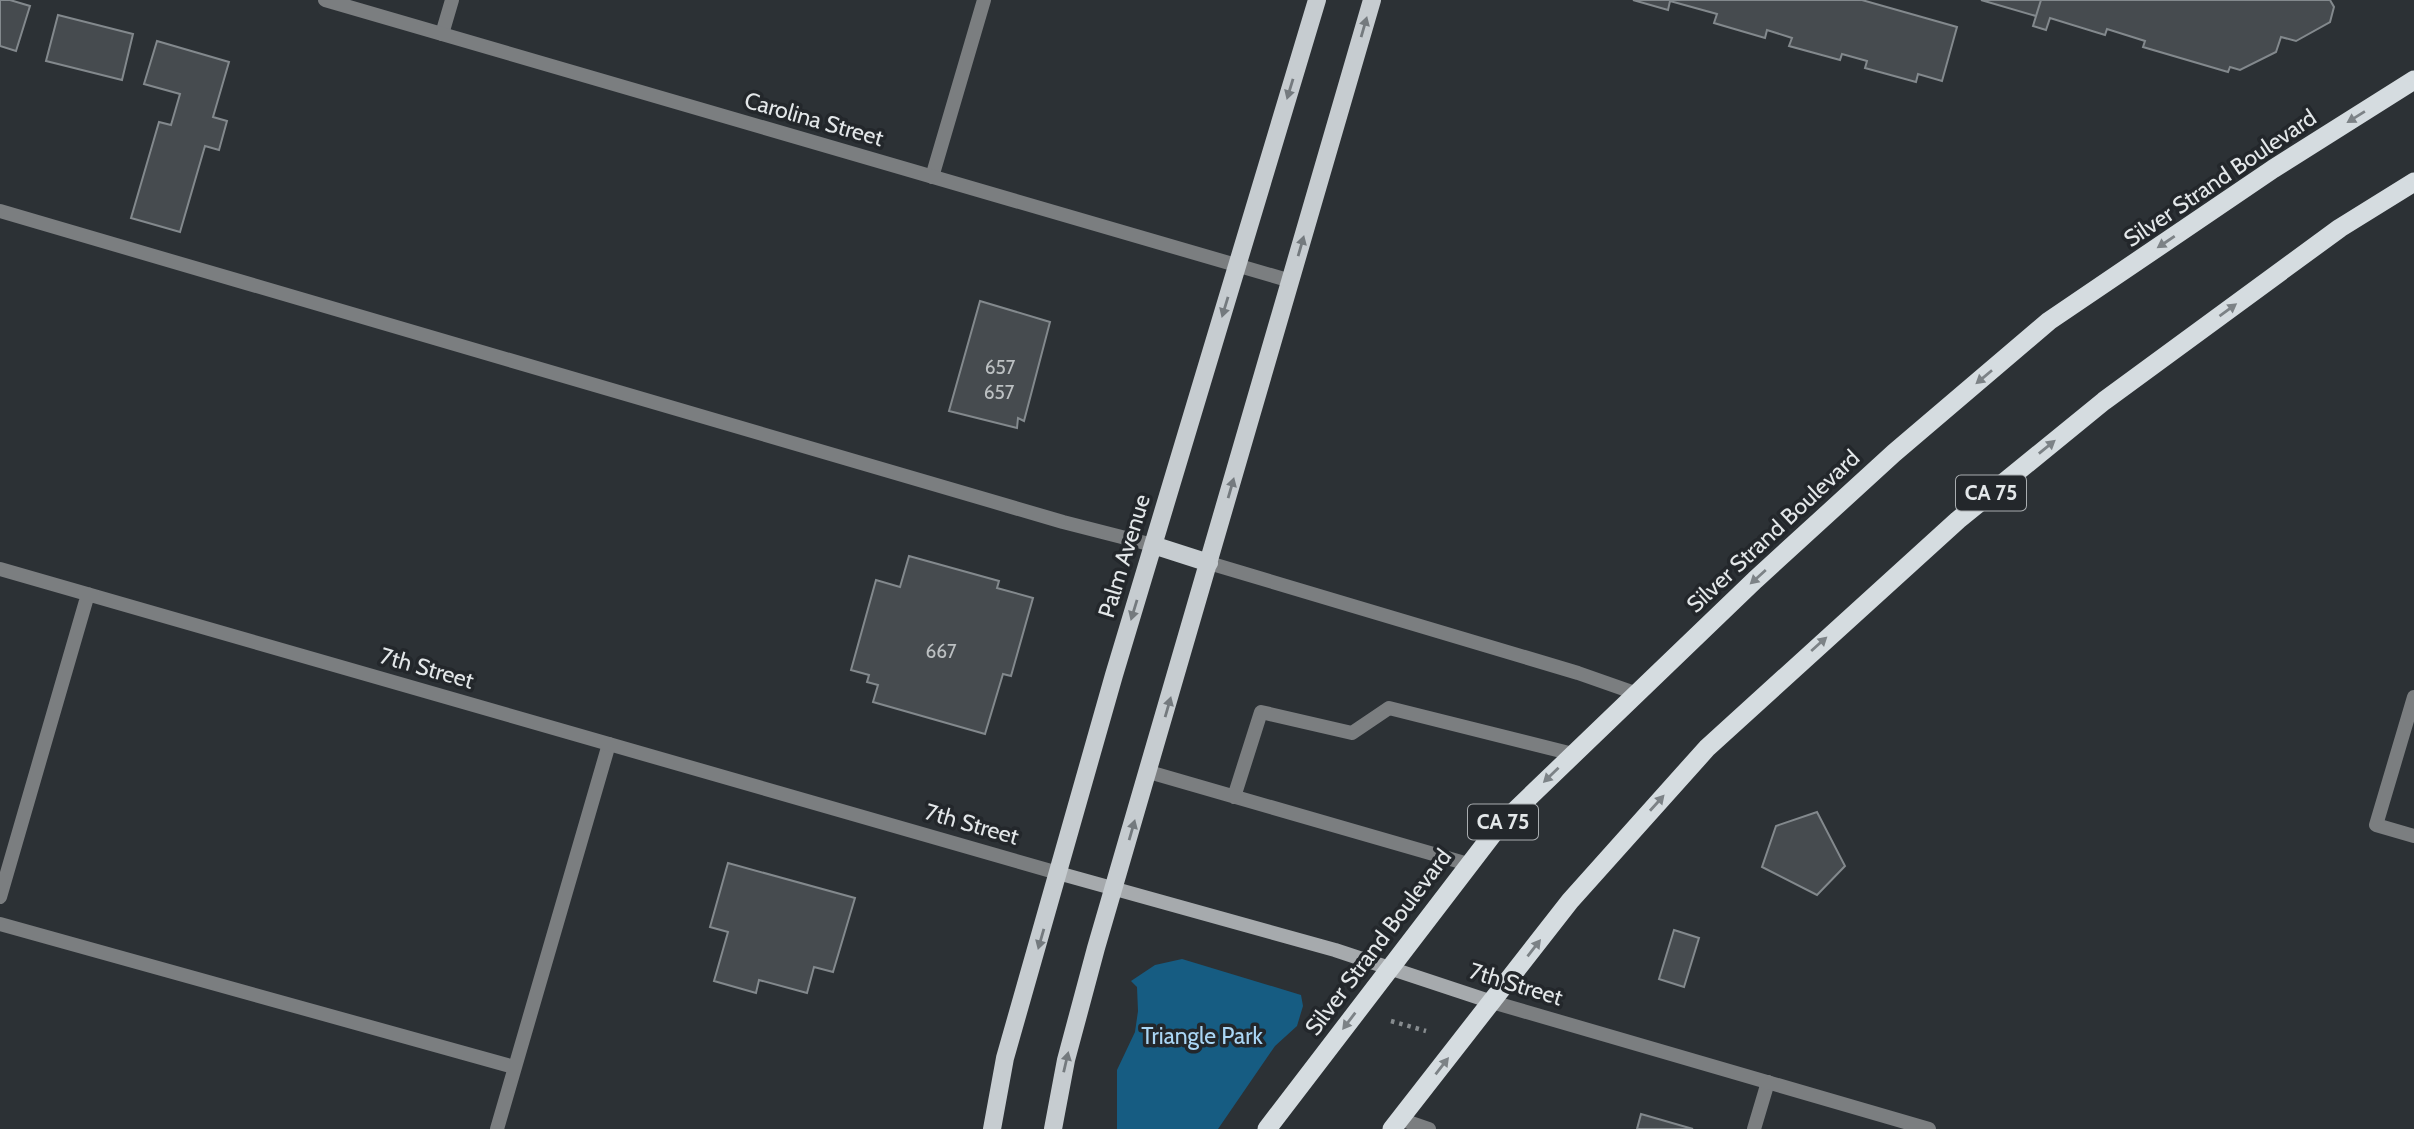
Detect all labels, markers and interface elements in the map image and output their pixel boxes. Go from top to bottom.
one-way arrow [1359,17,1369,38]
one-way arrow [1284,79,1294,100]
street label: Carolina Street [741,86,887,152]
street label: Silver Strand Boulevard [2119,103,2321,253]
one-way arrow [2347,110,2366,123]
one-way arrow [1296,235,1307,257]
one-way arrow [2157,235,2175,249]
one-way arrow [1219,297,1229,318]
one-way arrow [2219,303,2237,317]
house number: 657 [985,356,1016,379]
one-way arrow [1975,369,1992,384]
house number: 657 [984,381,1015,404]
one-way arrow [2038,440,2056,455]
street label: Silver Strand Boulevard [1681,444,1865,618]
road number: CA 75 [1956,476,2026,510]
one-way arrow [1226,477,1236,498]
street label: Palm Avenue [1092,491,1156,621]
one-way arrow [1750,569,1767,585]
one-way arrow [1128,600,1138,621]
one-way arrow [1810,636,1828,652]
house number: 667 [926,640,957,663]
street label: 7th Street [377,641,477,695]
one-way arrow [1163,696,1173,717]
one-way arrow [1543,767,1559,783]
one-way arrow [1649,794,1665,812]
street label: 7th Street [922,797,1022,851]
road number: CA 75 [1468,804,1538,840]
one-way arrow [1127,819,1138,841]
street label: Silver Strand Boulevard [1299,843,1457,1041]
one-way arrow [1035,929,1045,950]
one-way arrow [1526,939,1541,957]
street label: 7th Street [1466,957,1566,1012]
one-way arrow [1342,1012,1356,1030]
park label: Triangle Park [1141,1022,1263,1050]
one-way arrow [1061,1051,1072,1073]
one-way arrow [1434,1057,1449,1075]

